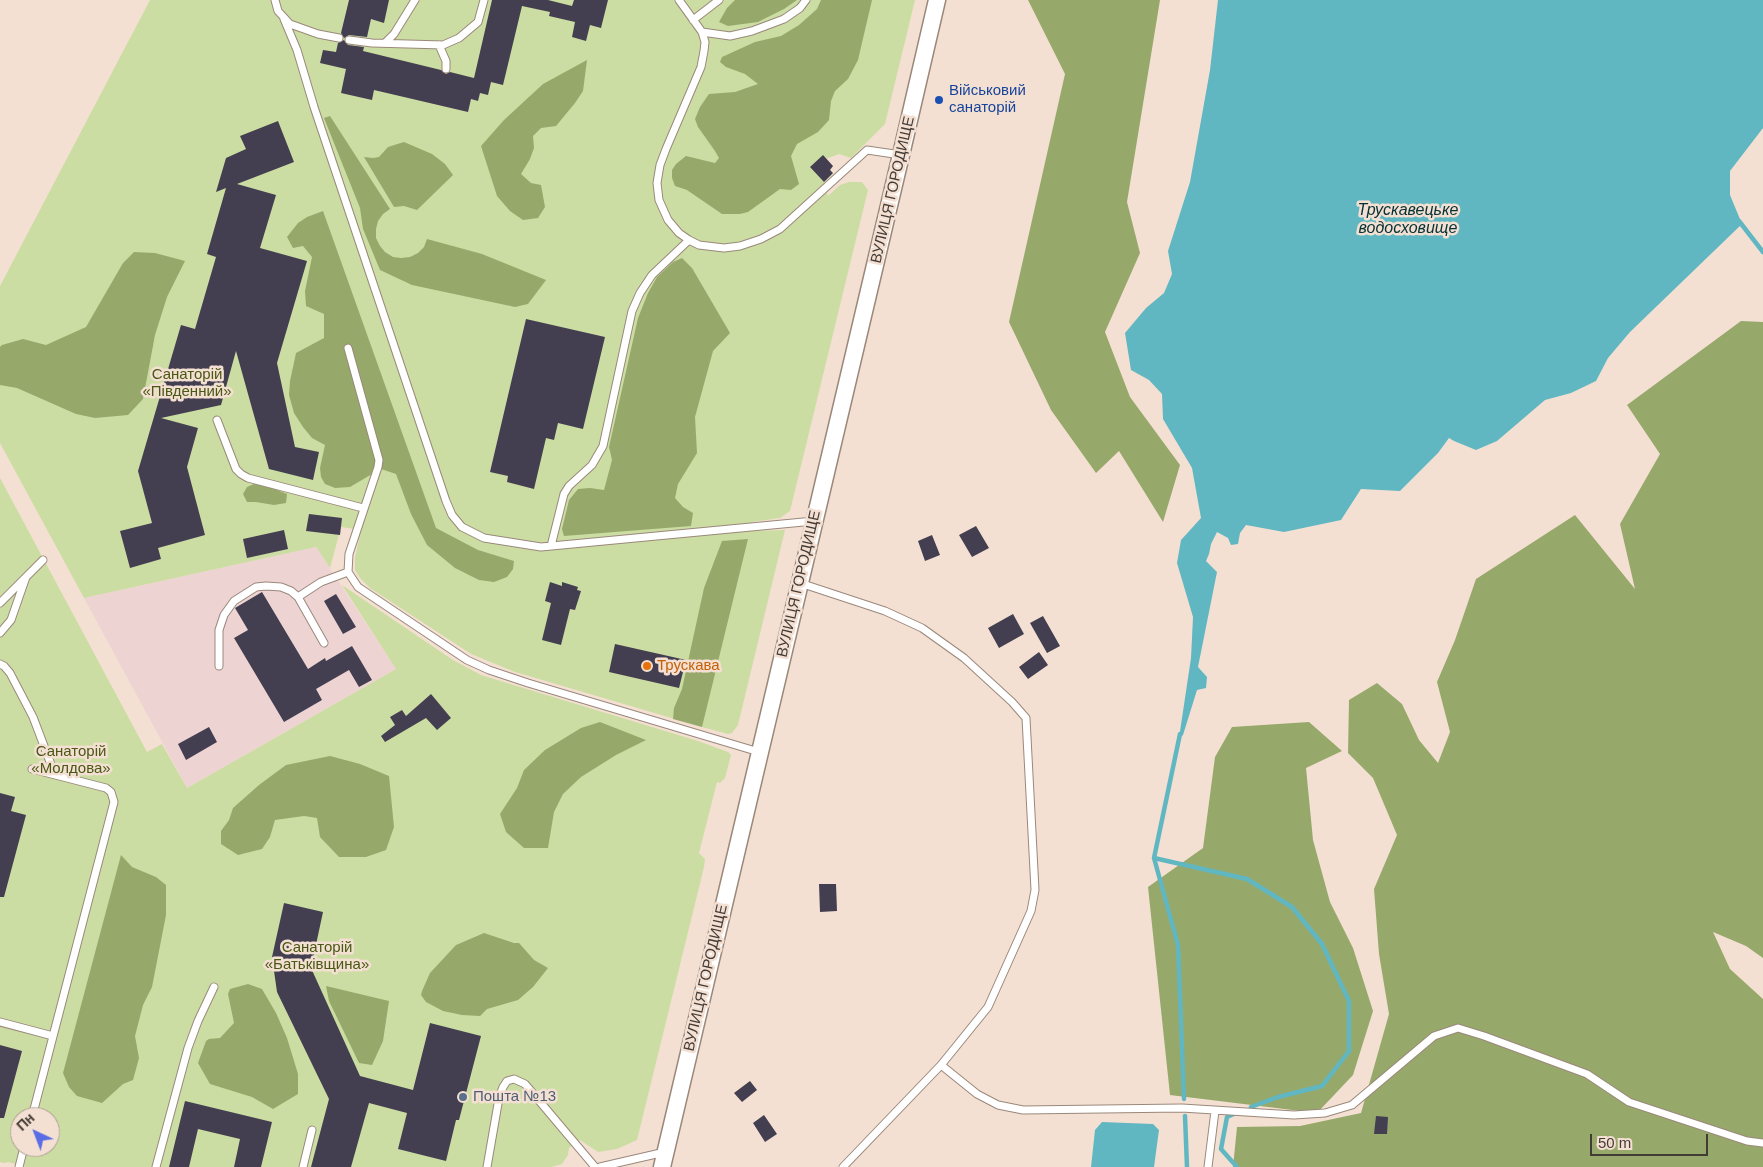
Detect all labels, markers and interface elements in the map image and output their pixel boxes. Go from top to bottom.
place label: Військовий санаторій [949,82,1026,117]
marker: Військовий санаторій [933,94,945,106]
street label: ВУЛИЦЯ ГОРОДИЩЕ [867,115,919,265]
water label: Трускавецьке водосховище [1358,201,1458,239]
park label: Санаторій «Південний» [142,366,232,401]
street label: ВУЛИЦЯ ГОРОДИЩЕ [773,509,825,659]
place label: Трускава [657,657,720,675]
marker: Трускава [641,660,653,672]
park label: Санаторій «Молдова» [31,743,111,778]
street label: ВУЛИЦЯ ГОРОДИЩЕ [680,903,732,1053]
park label: Санаторій «Батьківщина» [265,939,369,974]
place label: Пошта №13 [473,1088,556,1106]
marker: Пошта №13 [457,1091,469,1103]
north arrow [10,1107,60,1157]
text: Пн [13,1110,38,1134]
scale bar [1593,1124,1710,1156]
text: 50 m [1598,1134,1631,1151]

